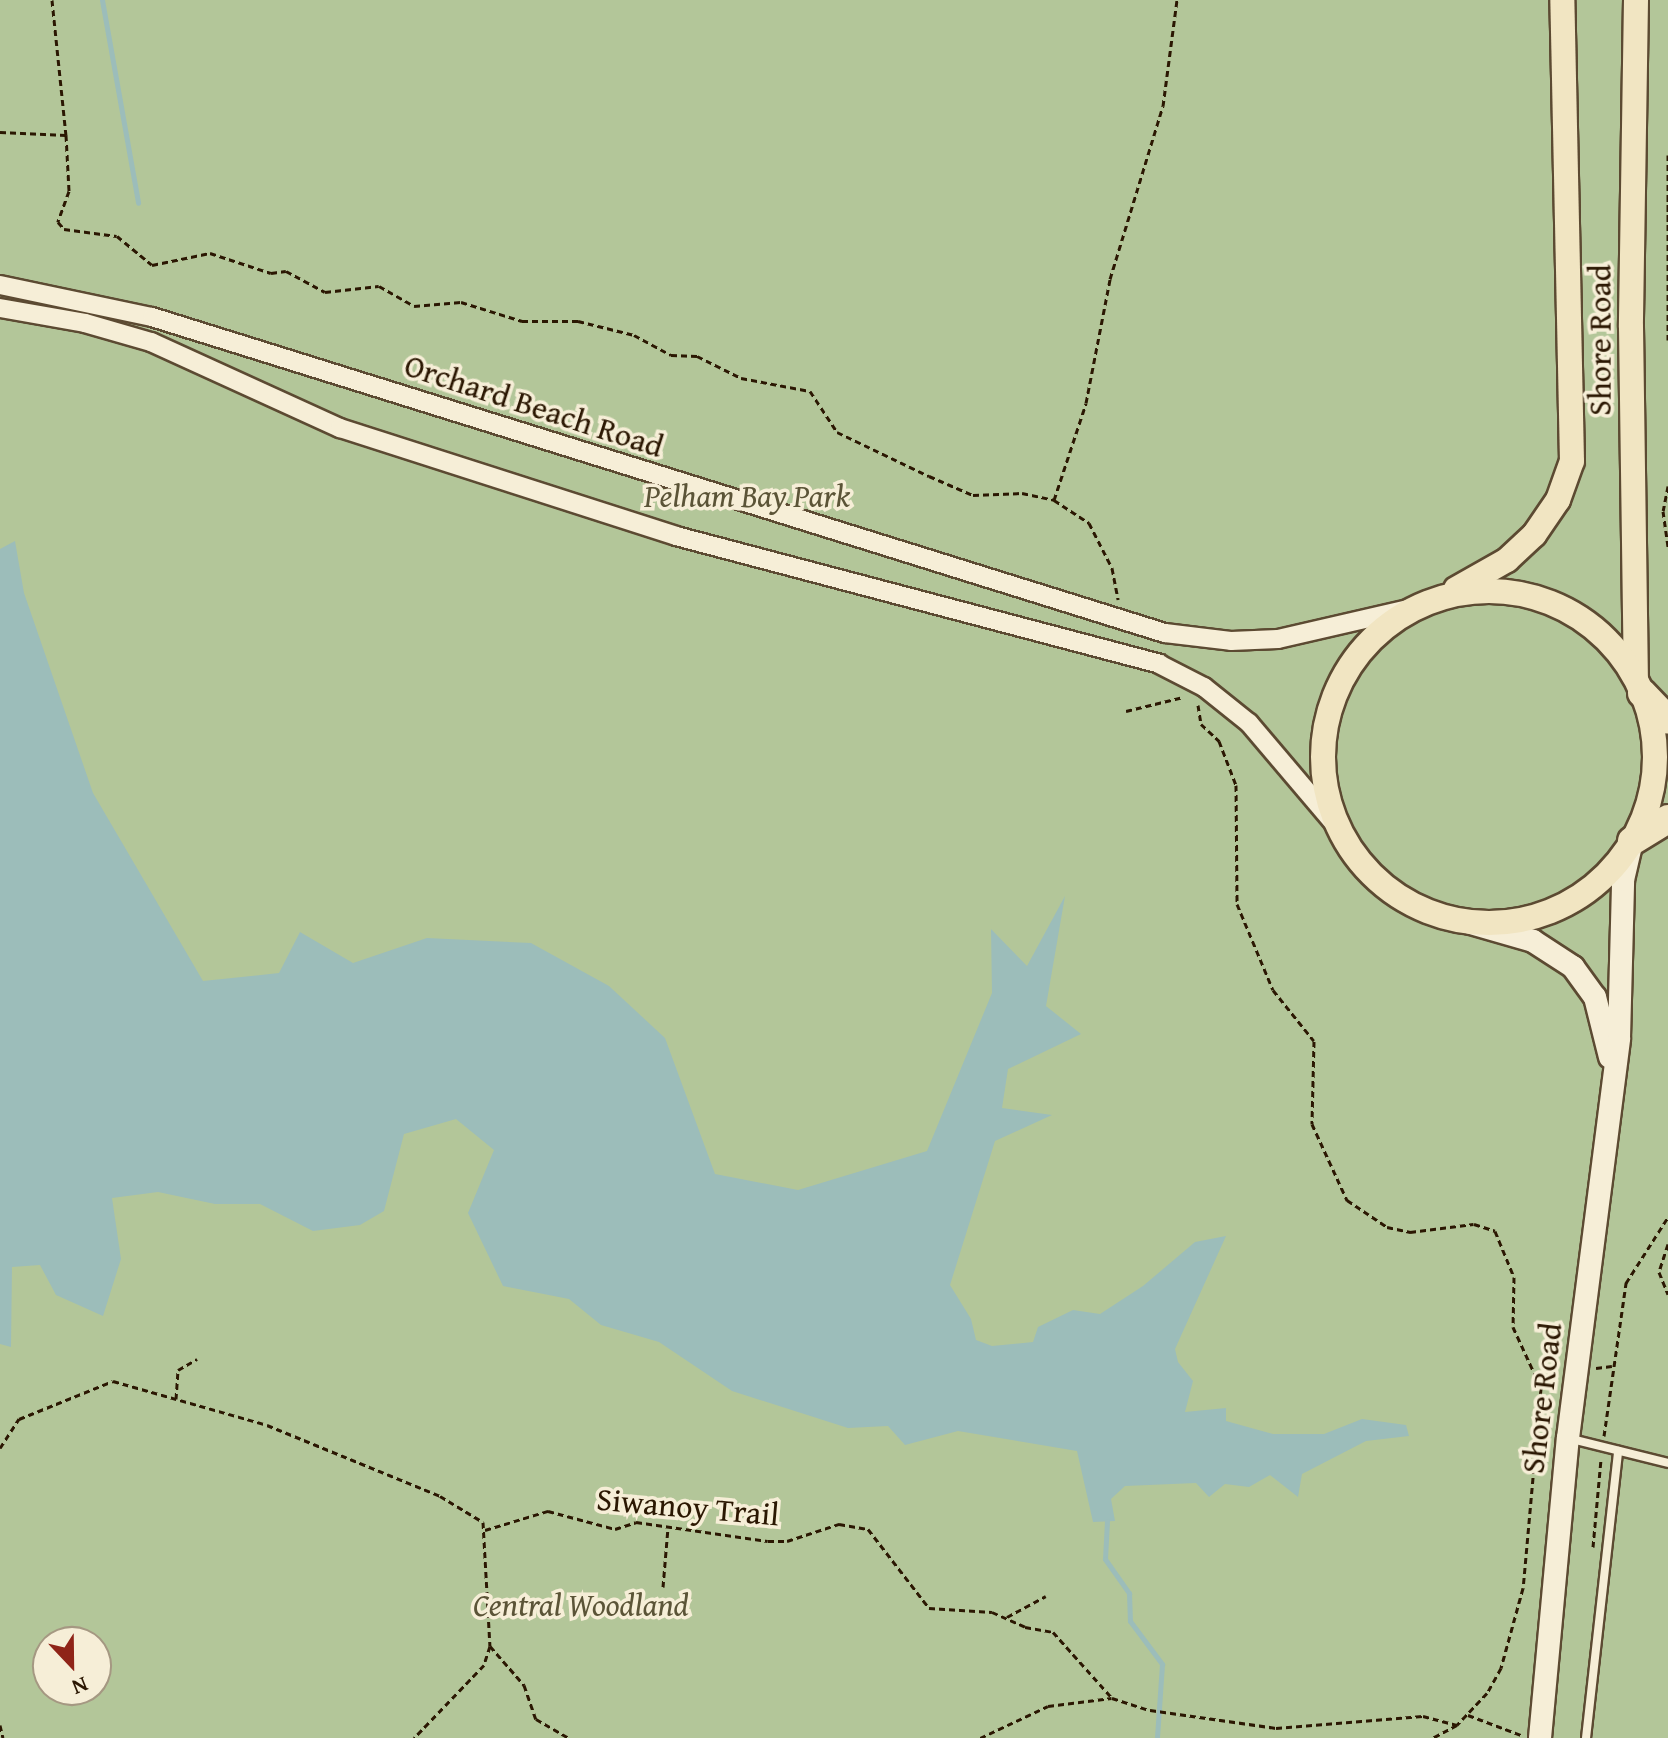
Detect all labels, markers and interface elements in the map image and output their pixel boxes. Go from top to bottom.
street label: Shore Road [1581,264,1619,416]
street label: Orchard Beach Road [400,346,668,466]
park label: Pelham Bay Park [644,477,850,515]
street label: Shore Road [1514,1320,1570,1476]
street label: Siwanoy Trail [595,1480,781,1534]
park label: Central Woodland [473,1586,689,1624]
north arrow [32,1626,112,1706]
text: N [67,1669,93,1704]

